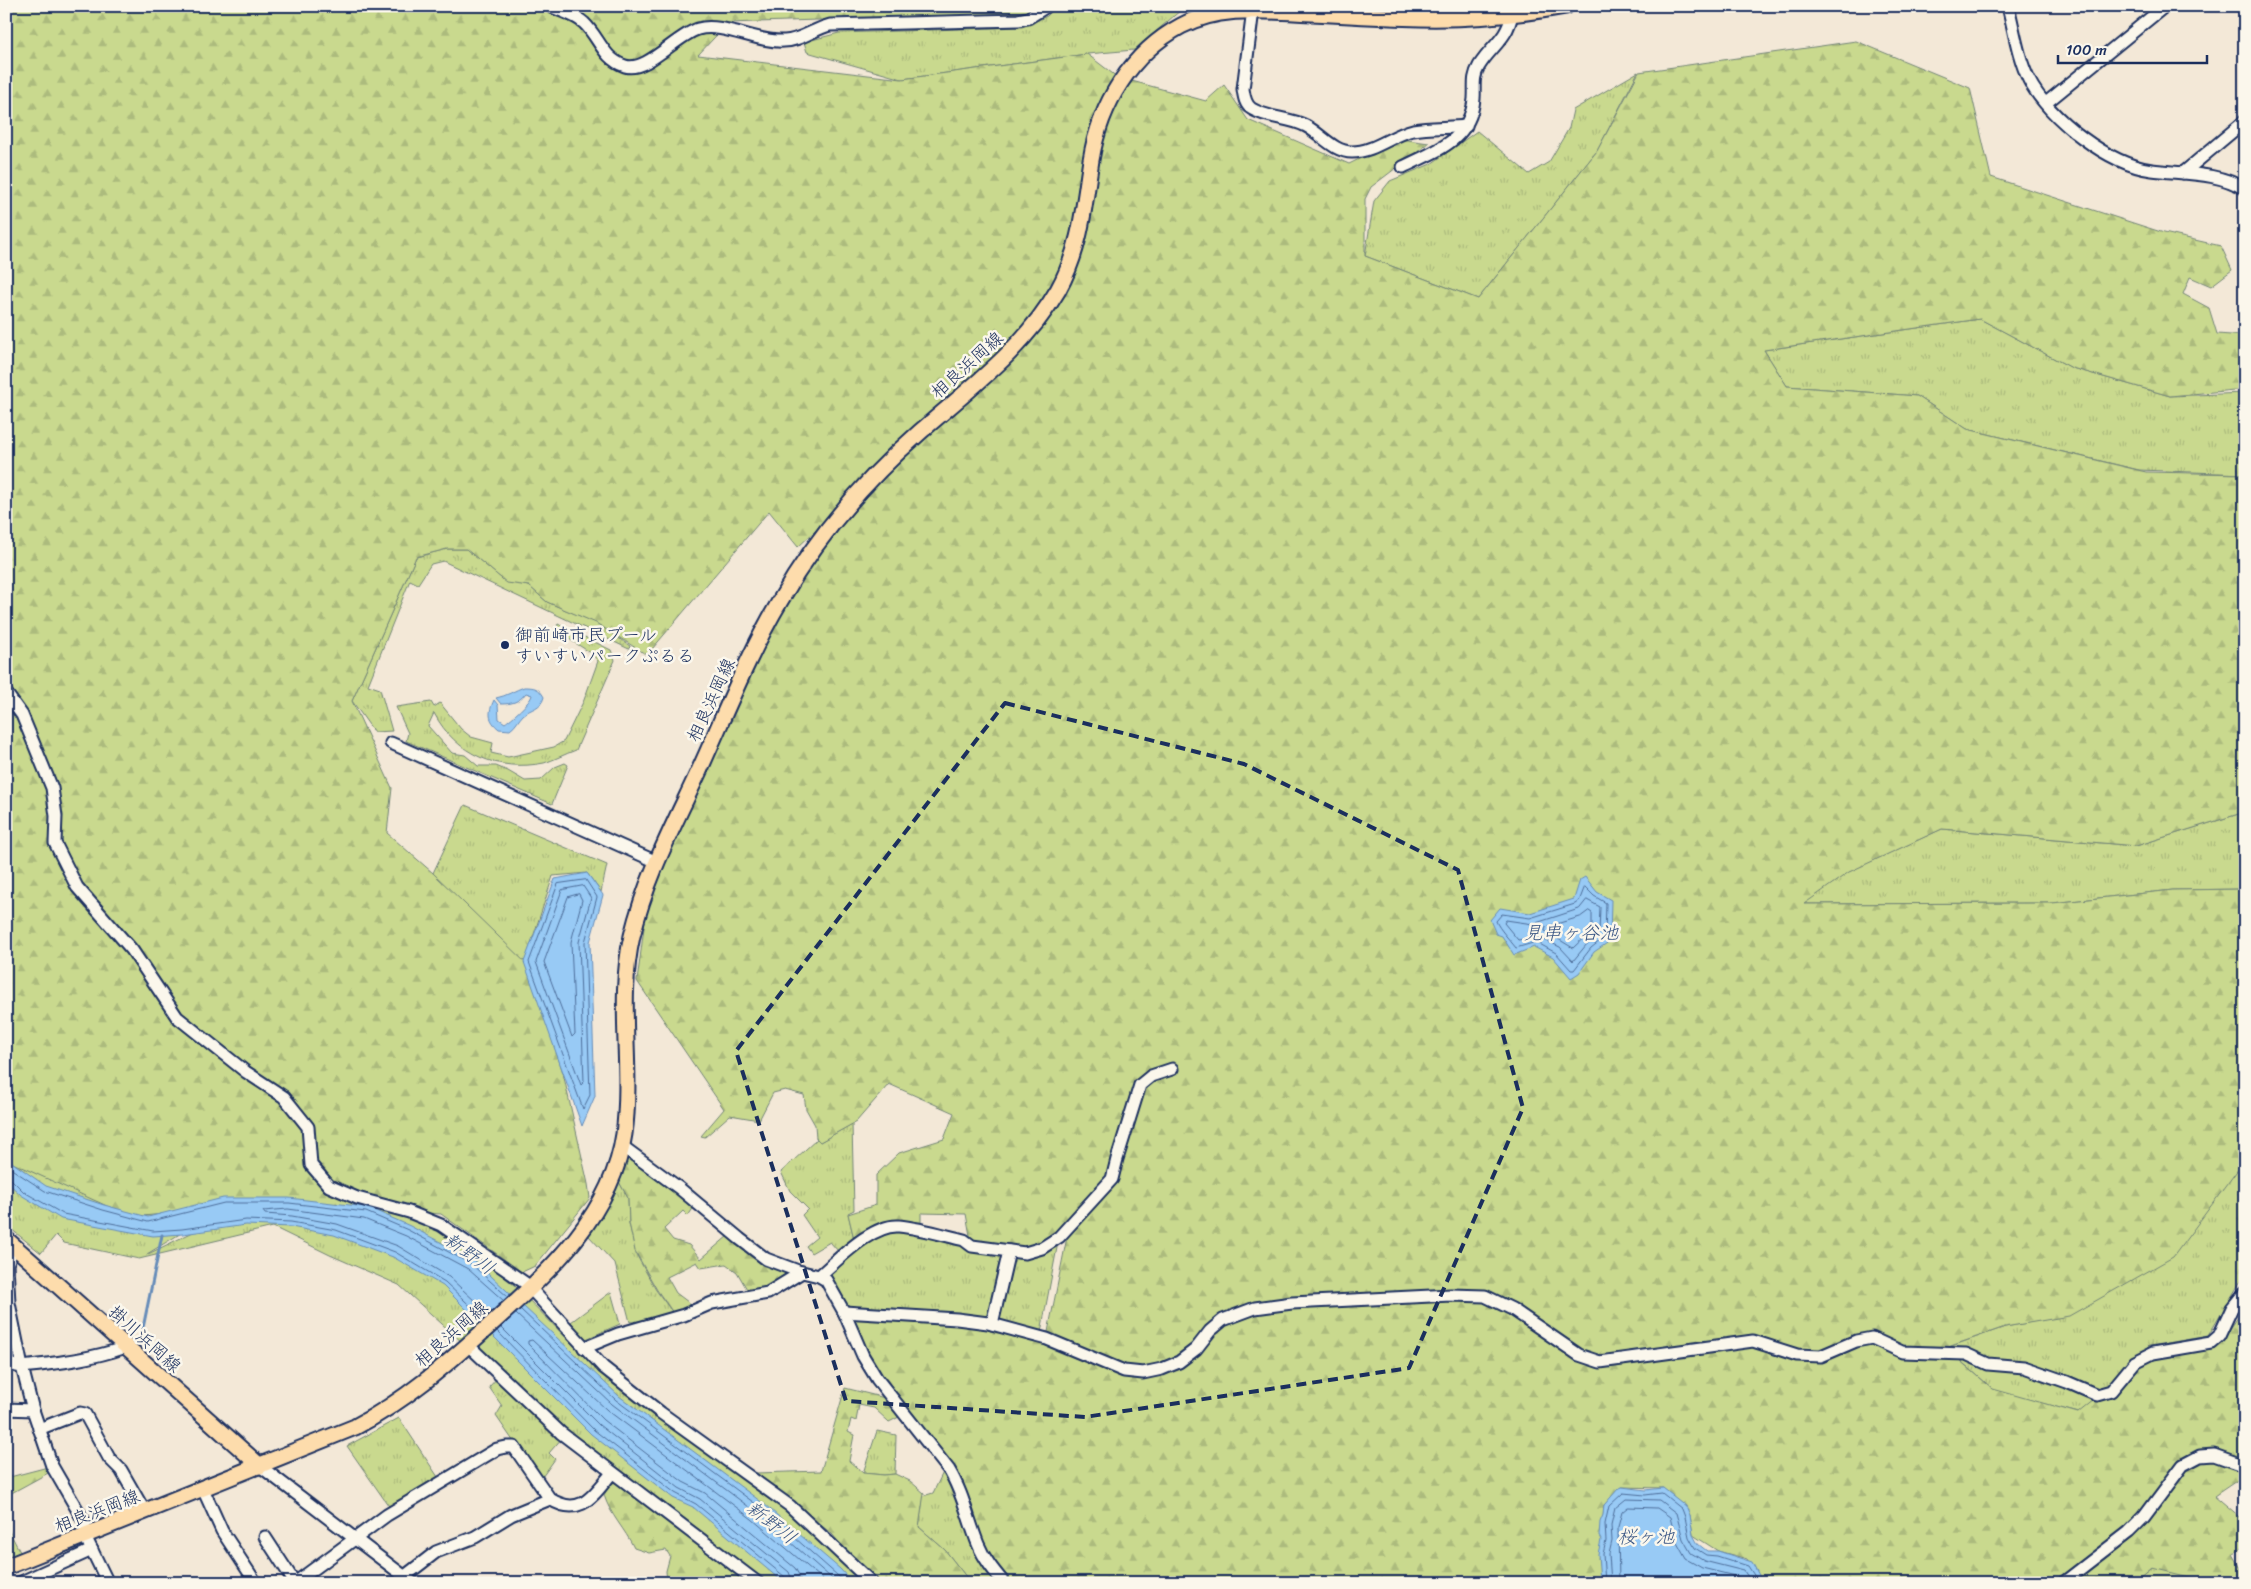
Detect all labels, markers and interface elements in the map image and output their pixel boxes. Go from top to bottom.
scale bar [2058,32,2207,64]
text: 100 m [2066,37,2107,63]
street label: 相良浜岡線 [923,323,1011,407]
place label: 御前崎市民プール すいすいパークぷるる [515,619,695,672]
marker: 御前崎市民プール すいすいパークぷるる [499,639,511,651]
street label: 相良浜岡線 [677,652,745,748]
water label: 見串ヶ谷池 [1523,916,1619,949]
water label: 新野川 [437,1223,502,1284]
street label: 相良浜岡線 [407,1292,495,1376]
street label: 掛川浜岡線 [101,1297,189,1381]
street label: 相良浜岡線 [49,1480,145,1542]
water label: 新野川 [739,1492,804,1553]
water label: 桜ヶ池 [1617,1520,1675,1553]

